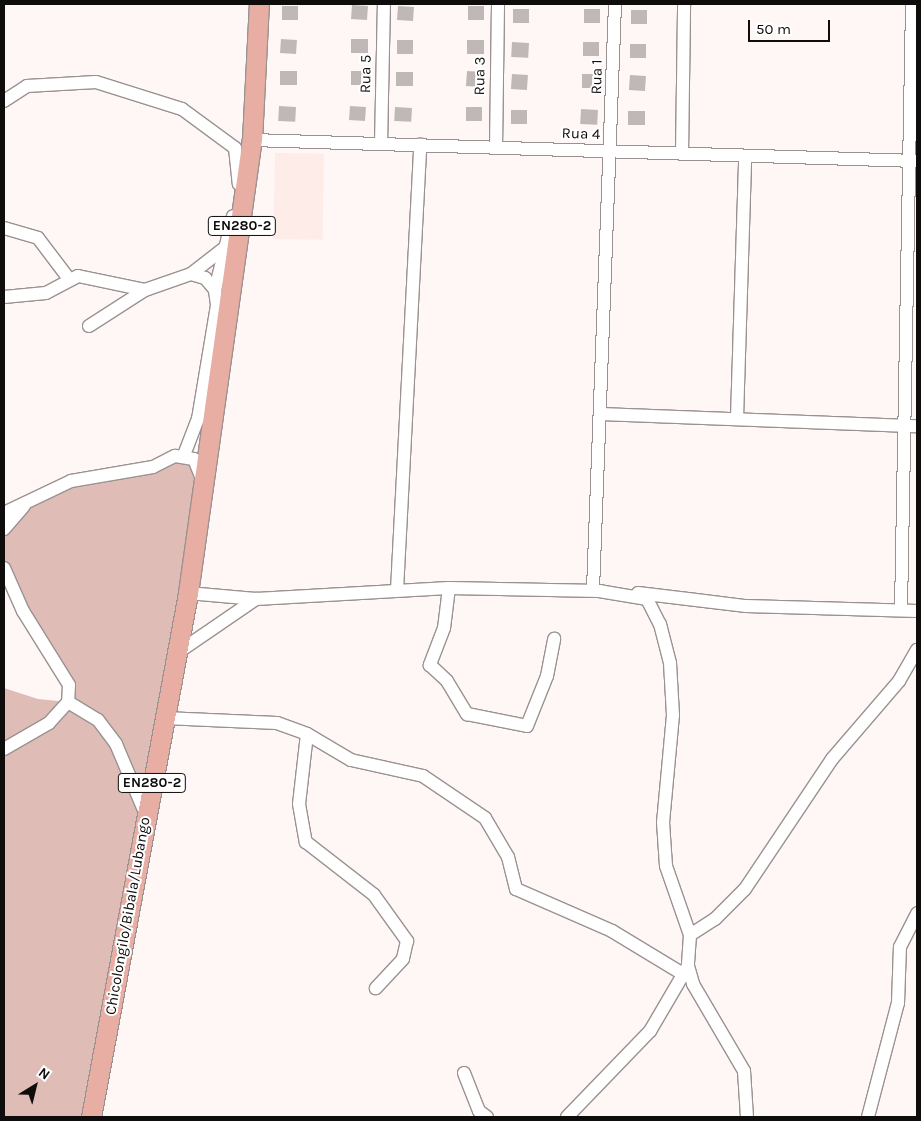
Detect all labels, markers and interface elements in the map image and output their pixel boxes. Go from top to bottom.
scale bar [751,10,834,42]
text: 50 m [756,20,791,38]
street label: Rua 5 [357,55,375,93]
street label: Rua 3 [471,56,489,96]
street label: Rua 1 [588,59,606,95]
street label: Rua 4 [561,124,601,144]
road number: EN280-2 [207,215,277,238]
road number: EN280-2 [117,771,187,794]
street label: Chicolongilo/Bibala/Lubango [102,816,154,1016]
north arrow [10,1061,60,1111]
text: N [35,1064,53,1083]

